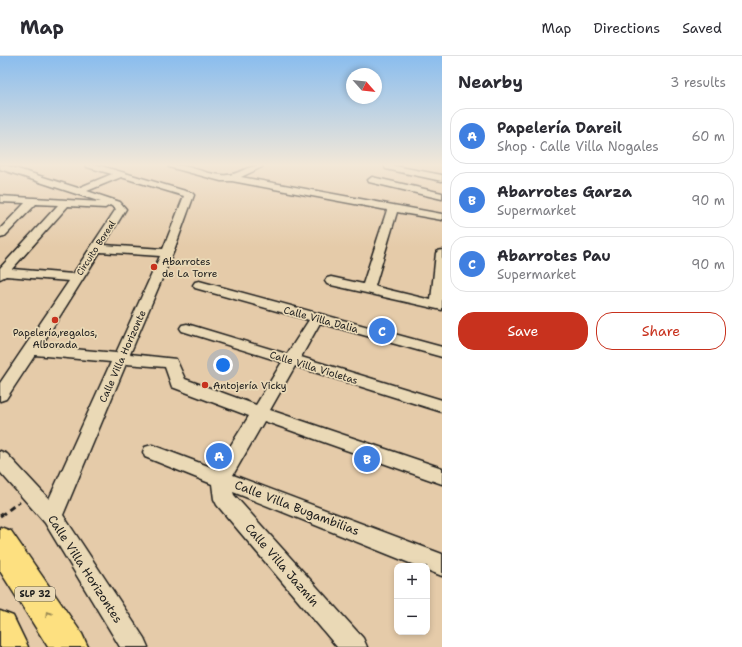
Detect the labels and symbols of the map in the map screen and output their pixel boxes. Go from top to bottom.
north arrow [346,68,382,104]
street label: Circuito Boreal [74,218,118,278]
place label: Abarrotes de La Torre [162,255,218,280]
marker: Abarrotes de La Torre [149,262,159,272]
street label: Calle Villa Dalia [282,303,360,336]
street label: Calle Villa Horizonte [96,308,149,404]
marker: Papelería,regalos, Alborada [50,315,60,325]
pin: C [369,316,395,346]
place label: Papelería,regalos, Alborada [13,326,97,351]
street label: Calle Villa Violetas [268,348,360,387]
your location [213,355,233,375]
place label: Antojería Vicky [213,379,287,392]
marker: Antojería Vicky [200,380,210,390]
pin: A [206,441,232,471]
pin: B [354,444,380,474]
street label: Calle Villa Bugambilias [232,477,362,539]
street label: Calle Villa Horizontes [44,512,126,626]
street label: Calle Villa Jazmín [242,520,322,610]
road number: SLP 32 [15,587,55,601]
one-way arrow [45,611,52,618]

